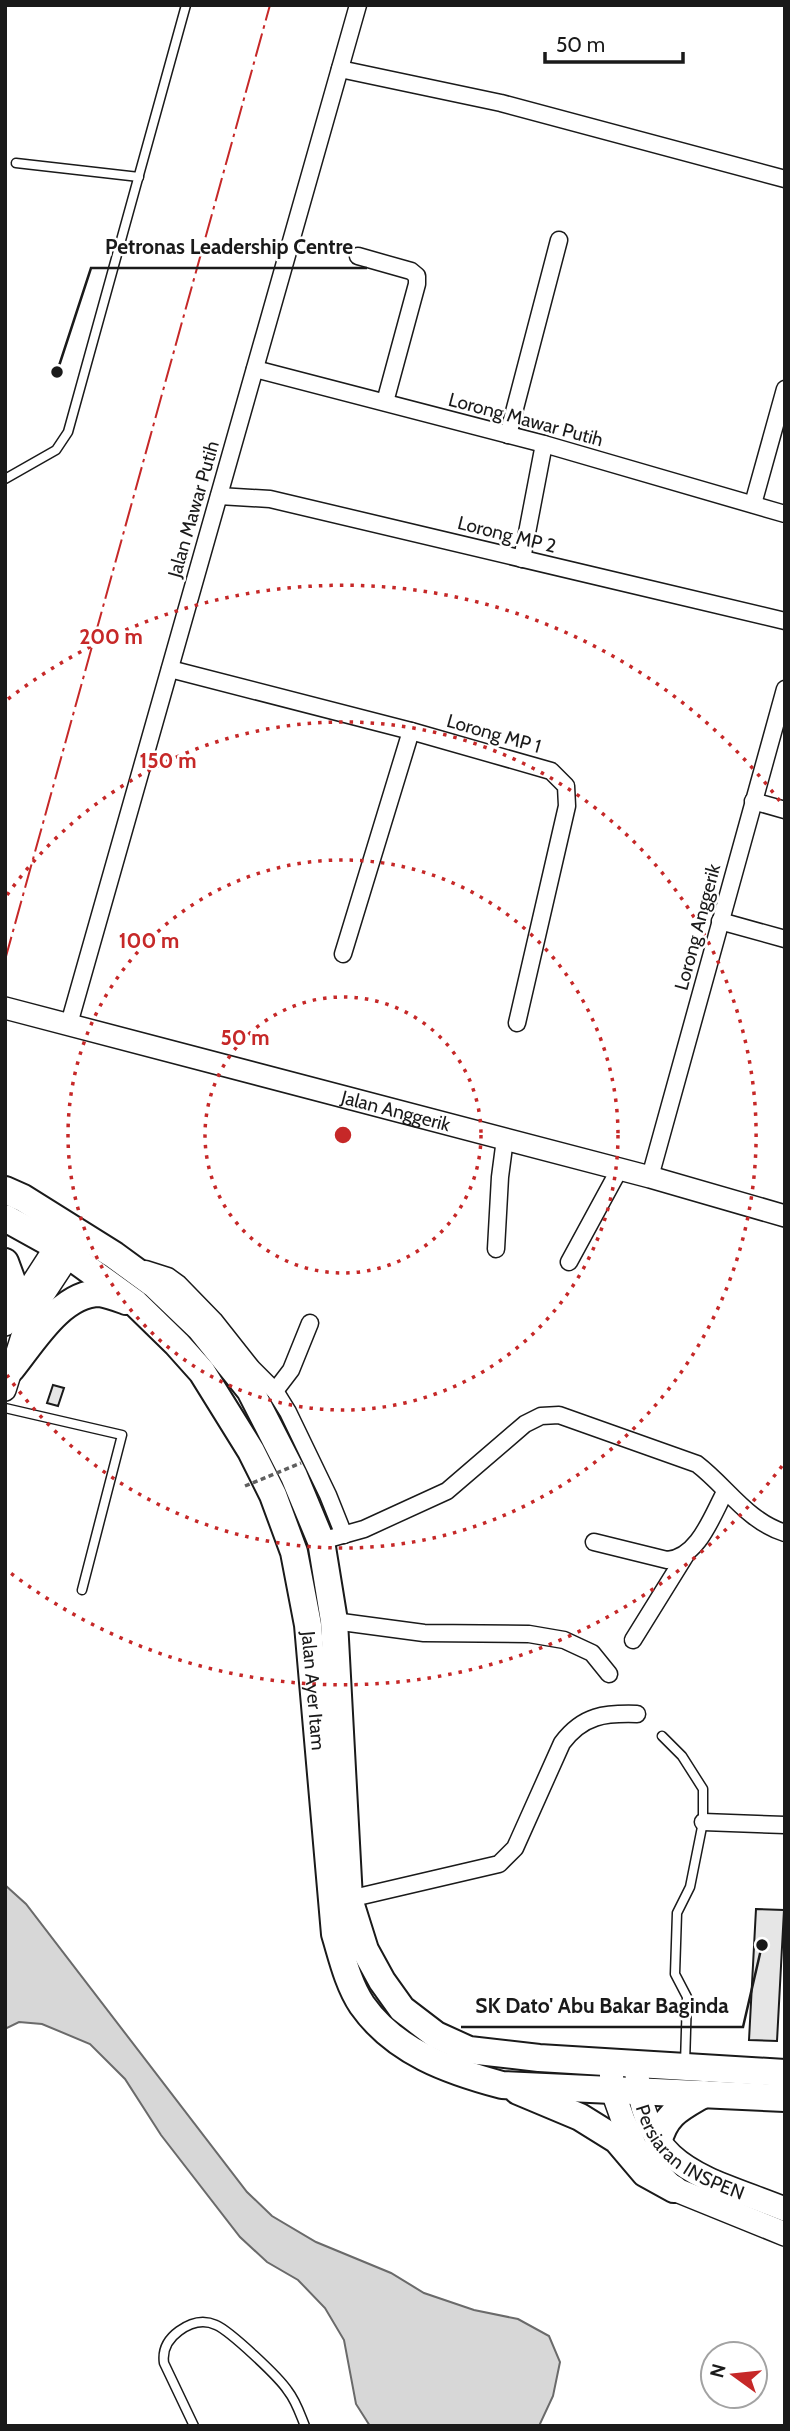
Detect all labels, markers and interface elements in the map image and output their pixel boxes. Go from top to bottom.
scale bar [545,21,683,65]
text: 50 m [556,32,605,57]
callout: Petronas Leadership Centre [91,226,367,268]
text: Petronas Leadership Centre [105,234,353,259]
street label: Lorong Mawar Putih [446,388,606,451]
street label: Jalan Mawar Putih [163,438,224,581]
street label: Lorong MP 2 [455,511,559,558]
text: 200 m [79,624,143,649]
street label: Lorong MP 1 [444,709,544,758]
text: 150 m [140,748,196,773]
street label: Lorong Anggerik [670,861,726,993]
text: 100 m [119,928,179,953]
text: 50 m [220,1025,270,1050]
street label: Jalan Anggerik [338,1085,453,1136]
centre of rings [331,1123,355,1147]
street label: Jalan Ayer Itam [296,1629,330,1751]
callout: SK Dato' Abu Bakar Baginda [461,1985,743,2027]
text: SK Dato' Abu Bakar Baginda [475,1993,729,2018]
street label: Persiaran INSPEN [631,2102,748,2205]
north arrow [699,2340,769,2410]
text: N [705,2361,731,2380]

